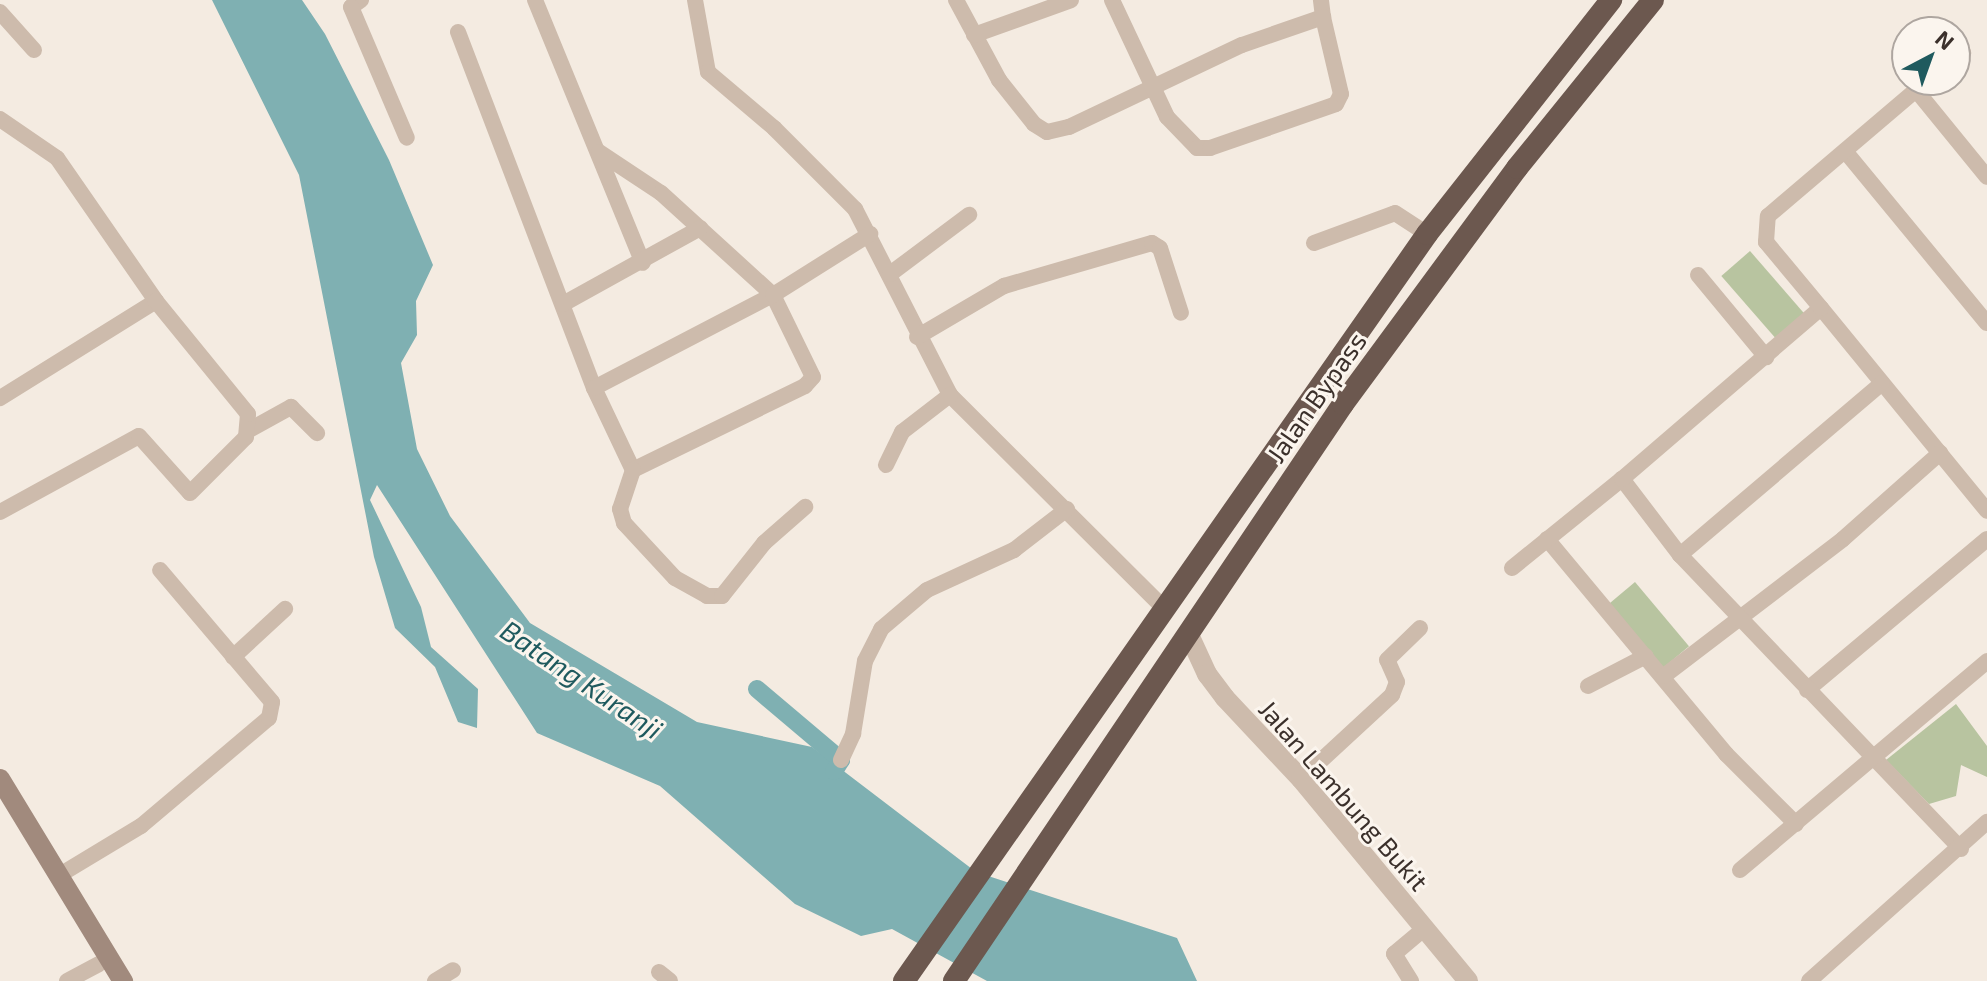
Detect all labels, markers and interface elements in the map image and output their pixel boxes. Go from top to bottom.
north arrow [1891,16,1971,96]
text: N [1931,24,1960,54]
street label: Jalan Bypass [1260,326,1372,468]
water label: Batang Kuranji [495,613,669,745]
street label: Jalan Lambung Bukit [1253,693,1435,897]

